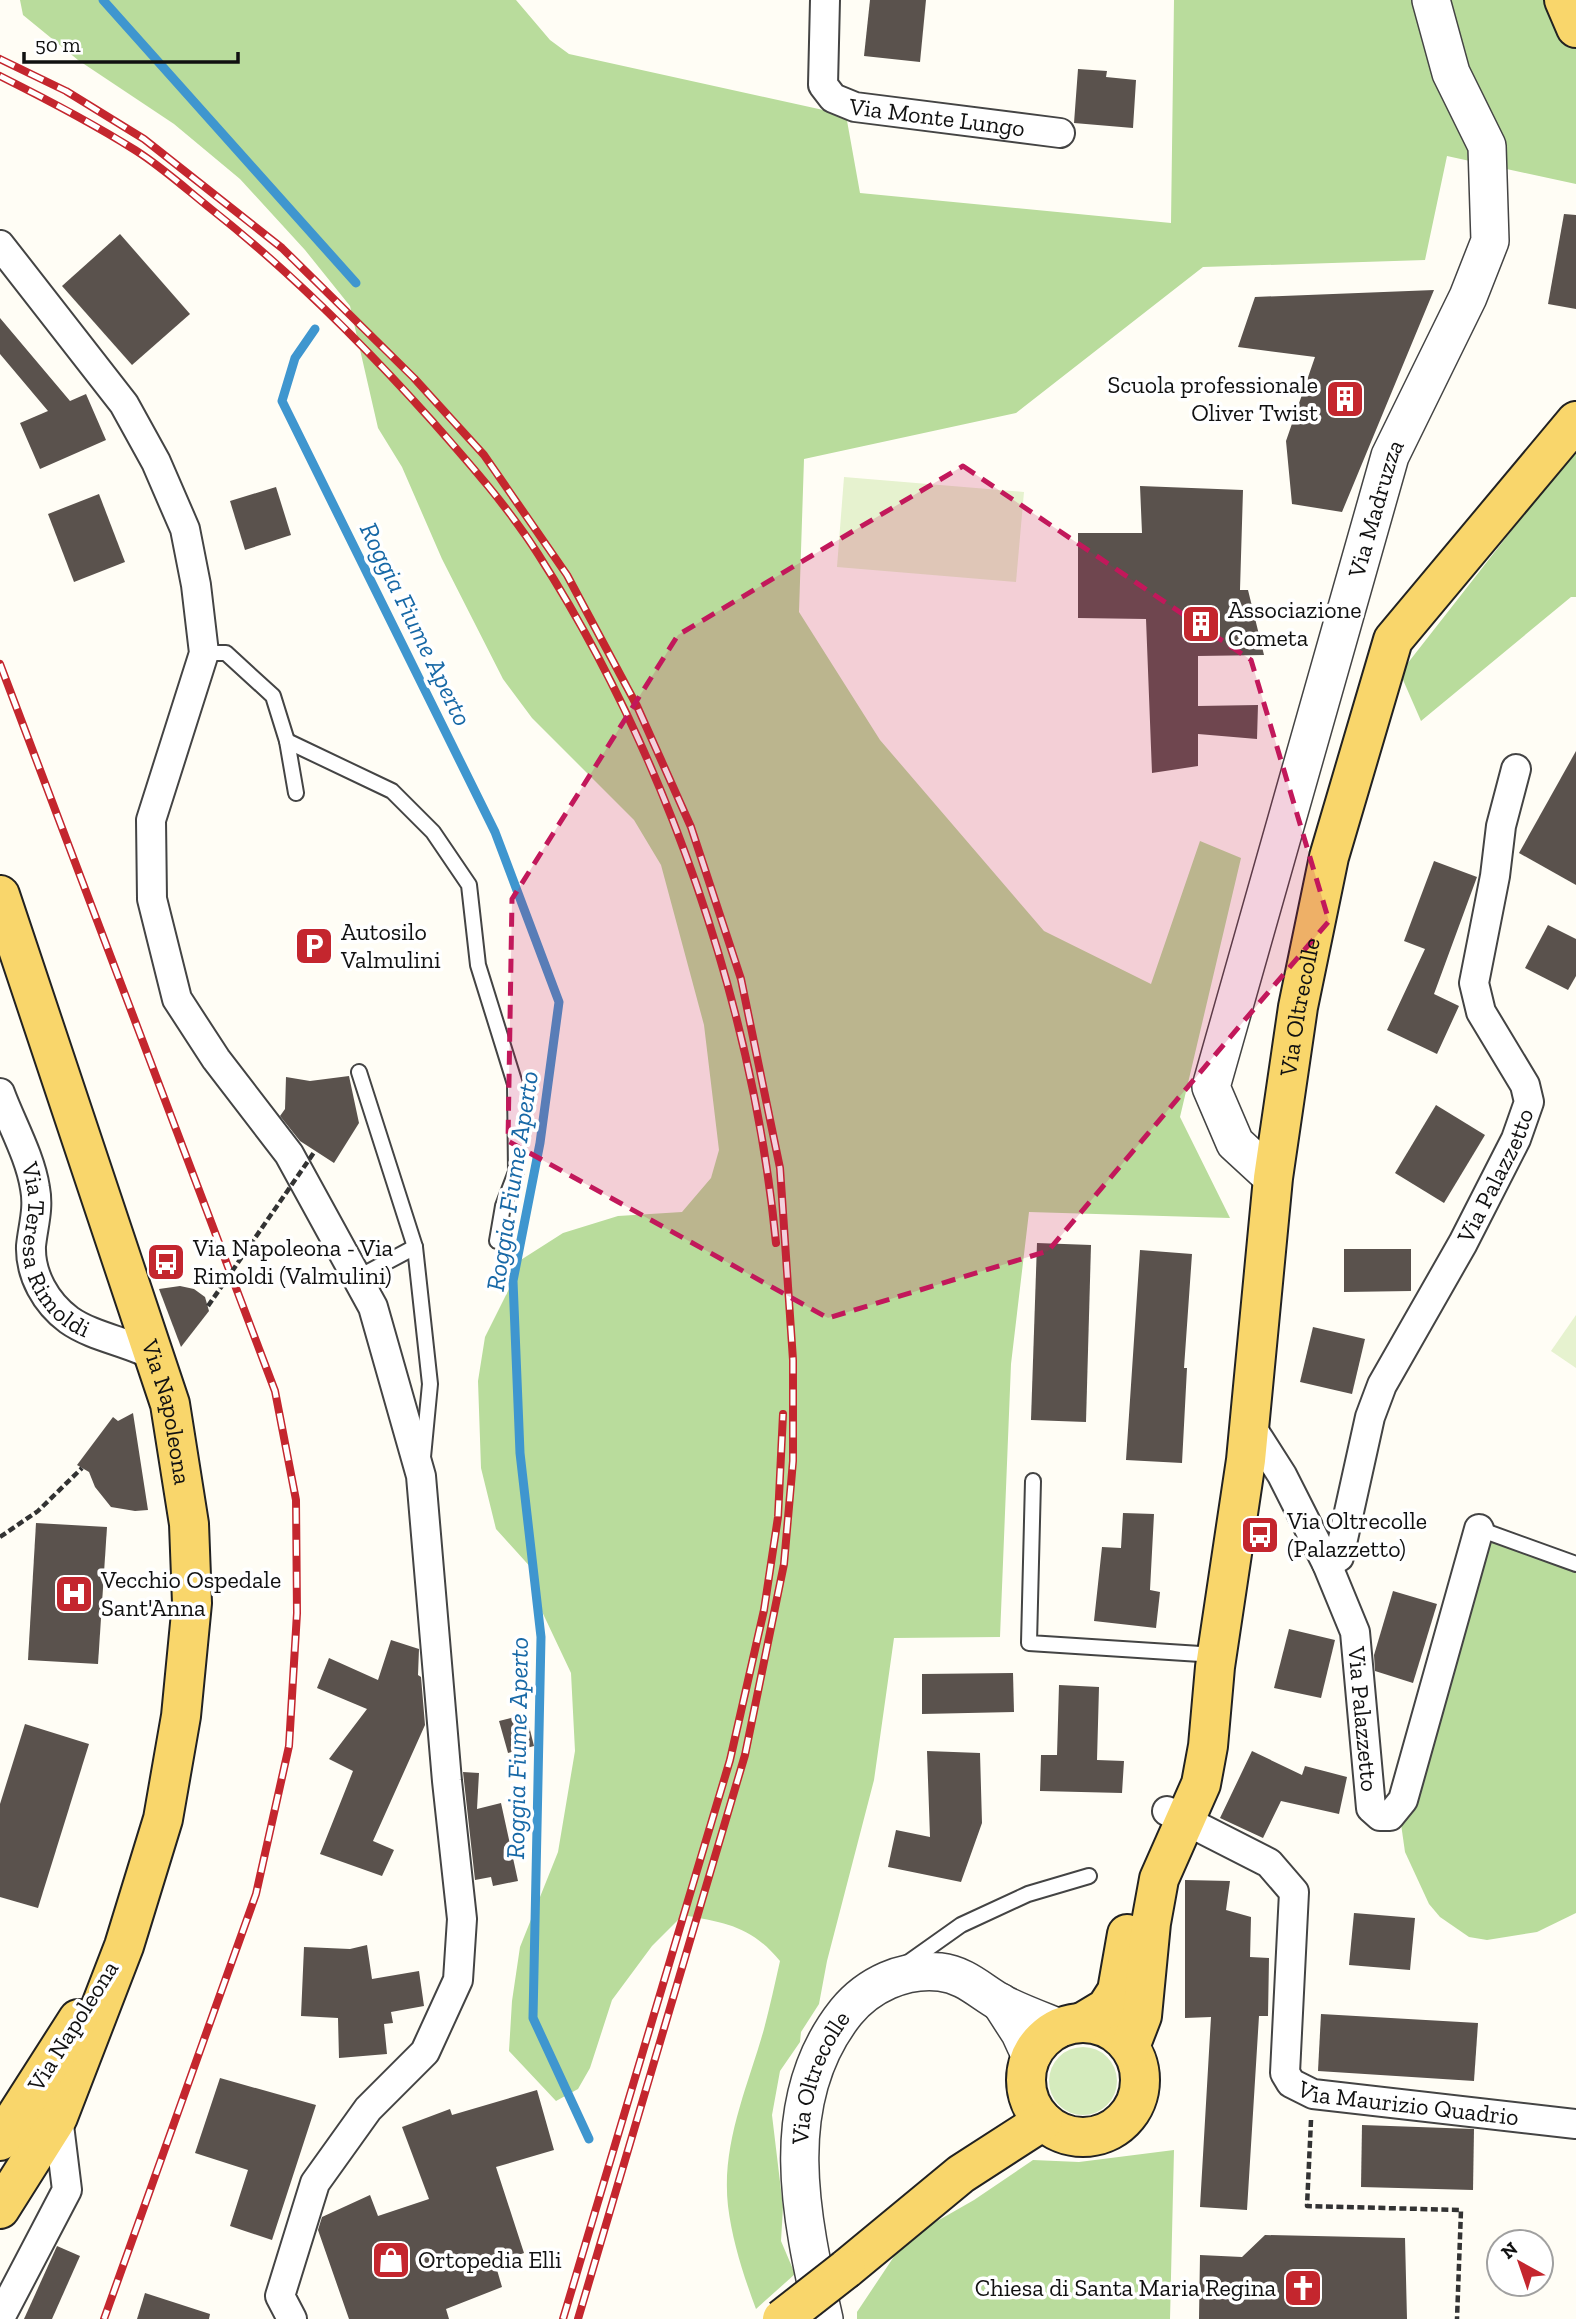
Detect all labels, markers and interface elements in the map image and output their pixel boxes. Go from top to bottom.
scale bar [24,21,238,65]
text: 50 m [35,32,81,57]
street label: Via Monte Lungo [847,91,1027,142]
place label: Scuola professionale Oliver Twist [1107,370,1318,427]
building icon: Scuola professionale Oliver Twist [1324,378,1366,420]
street label: Via Madruzza [1341,434,1410,582]
water label: Roggia Fiume Aperto [353,517,479,731]
place label: Associazione Cometa [1228,595,1362,652]
building icon: Associazione Cometa [1180,603,1222,645]
place label: Autosilo Valmulini [340,917,441,974]
parking icon: Autosilo Valmulini [293,925,335,967]
street label: Via Oltrecolle [1273,935,1326,1079]
water label: Roggia Fiume Aperto [479,1069,545,1293]
street label: Via Palazzetto [1450,1105,1540,1248]
street label: Via Teresa Rimoldi [15,1158,95,1343]
place label: Via Napoleona - Via Rimoldi (Valmulini) [192,1233,394,1290]
bus stop icon: Via Napoleona - Via Rimoldi (Valmulini) [145,1241,187,1283]
street label: Via Napoleona [135,1335,198,1487]
place label: Via Oltrecolle (Palazzetto) [1286,1506,1427,1563]
bus stop icon: Via Oltrecolle (Palazzetto) [1239,1514,1281,1556]
place label: Vecchio Ospedale Sant'Anna [100,1565,281,1622]
hospital icon: Vecchio Ospedale Sant'Anna [53,1573,95,1615]
water label: Roggia Fiume Aperto [499,1636,535,1860]
street label: Via Palazzetto [1342,1644,1384,1793]
street label: Via Napoleona [20,1955,124,2097]
street label: Via Oltrecolle [785,2005,856,2146]
street label: Via Maurizio Quadrio [1292,2073,1520,2131]
north arrow [1485,2228,1555,2298]
text: N [1496,2237,1522,2264]
shop icon: Ortopedia Elli [370,2239,412,2281]
place label: Ortopedia Elli [418,2245,562,2274]
church icon: Chiesa di Santa Maria Regina [1282,2267,1324,2309]
place label: Chiesa di Santa Maria Regina [975,2273,1276,2302]

